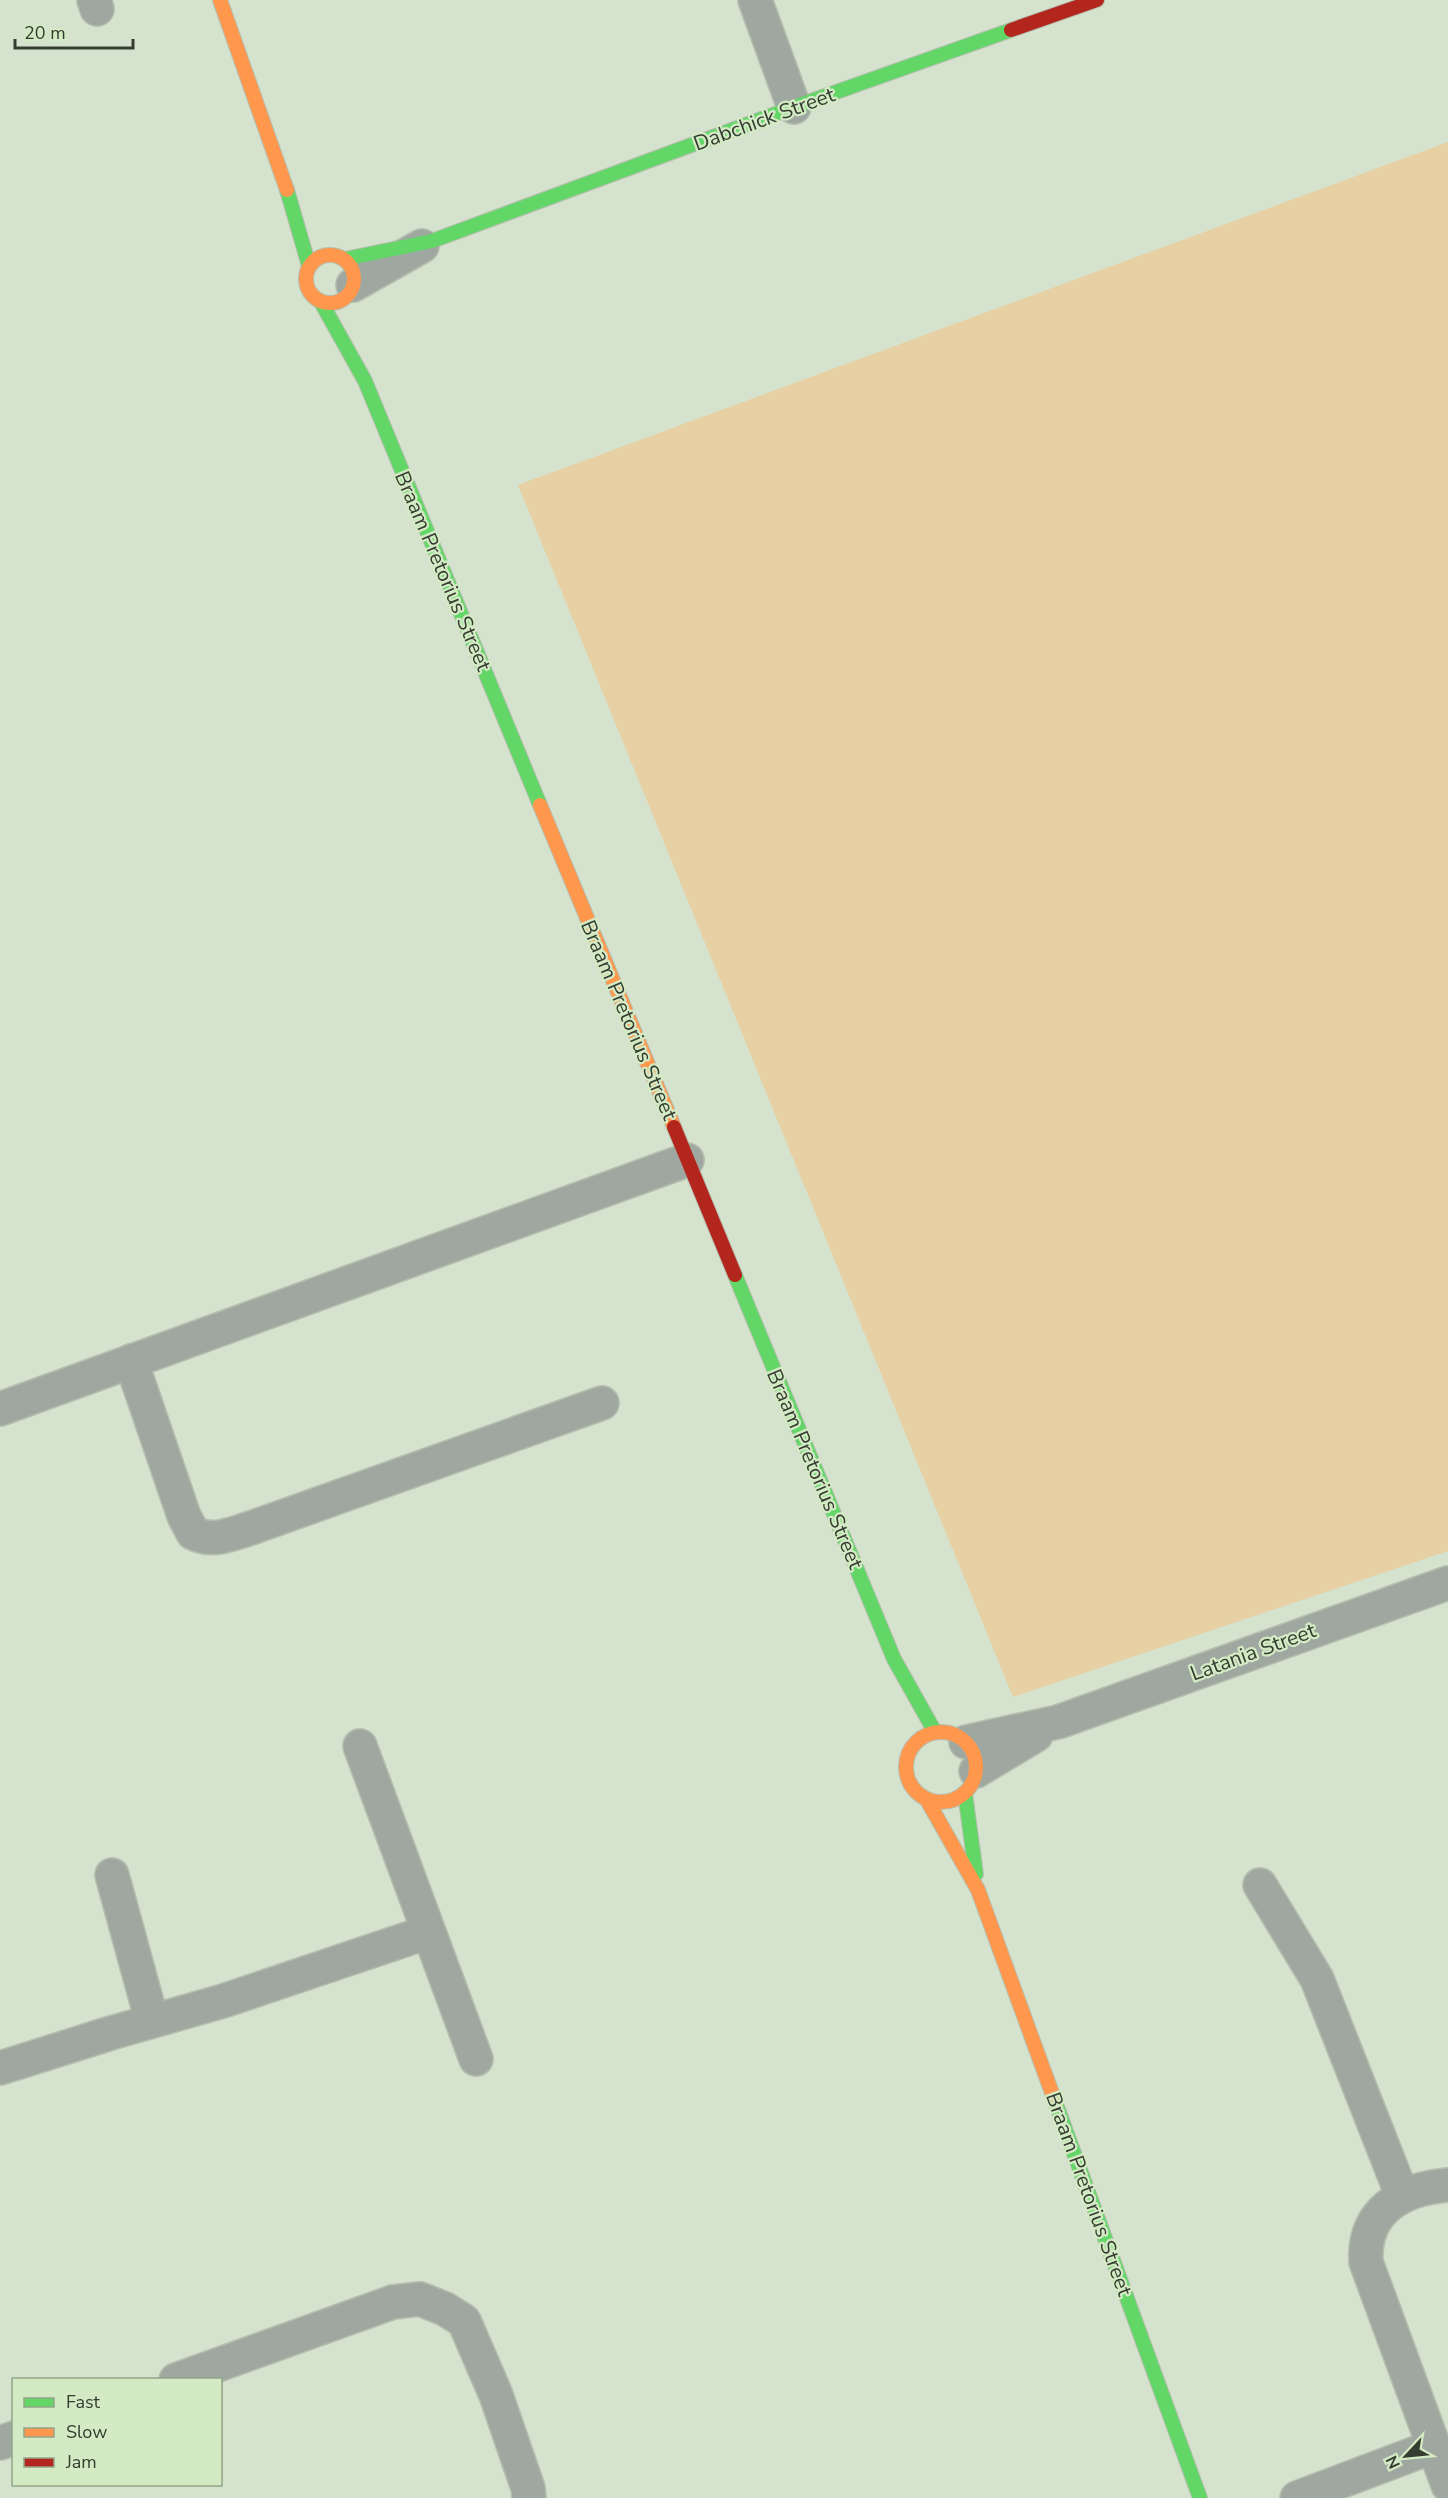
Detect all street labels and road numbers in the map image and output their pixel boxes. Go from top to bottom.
street label: Dabchick Street [689,80,839,158]
street label: Braam Pretorius Street [388,467,498,676]
street label: Braam Pretorius Street [574,916,684,1125]
street label: Braam Pretorius Street [760,1365,870,1574]
street label: Latania Street [1186,1616,1320,1688]
street label: Braam Pretorius Street [1039,2088,1139,2300]

